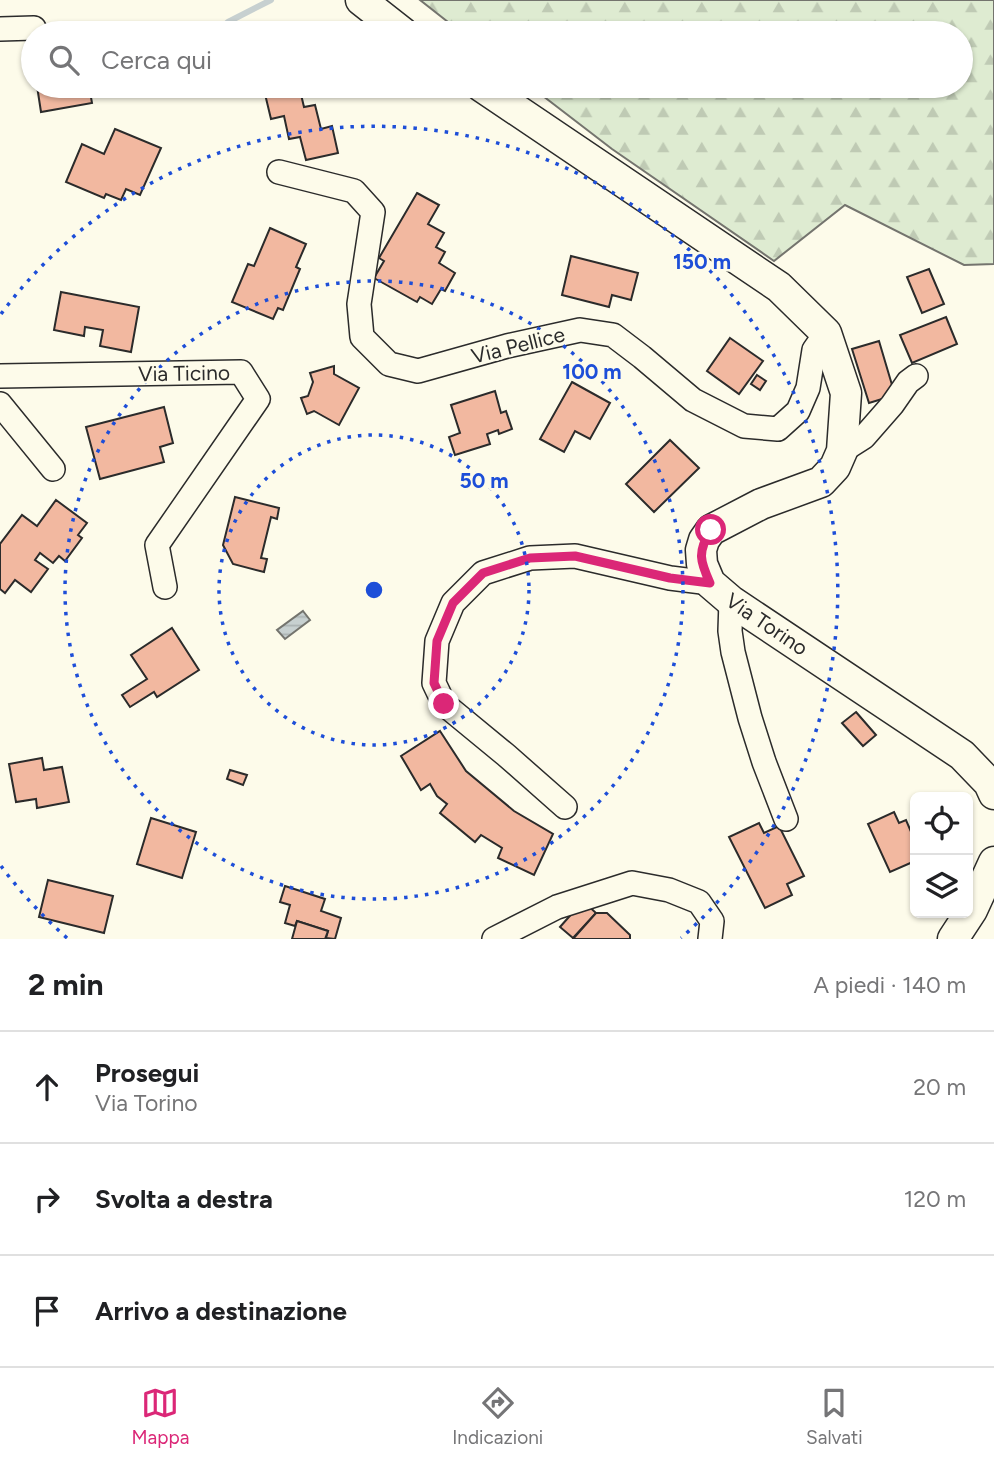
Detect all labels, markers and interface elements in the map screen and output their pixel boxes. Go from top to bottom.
search box [21,21,973,98]
icon: search [45,41,83,79]
text: Cerca qui [101,44,212,76]
text: 150 m [673,249,731,274]
street label: Via Pellice [469,321,567,369]
text: 100 m [562,359,622,384]
street label: Via Ticino [138,360,230,386]
text: 50 m [459,468,509,493]
route start [695,514,726,545]
centre of rings [362,578,386,602]
street label: Via Torino [721,587,813,661]
route end [428,688,459,719]
map controls [910,792,973,918]
button: locate [910,792,973,855]
button: layers [910,855,973,918]
text: 2 min [28,966,104,1003]
text: A piedi · 140 m [813,971,966,999]
text: Prosegui [95,1057,199,1089]
icon: ahead [28,1068,66,1106]
text: 20 m [913,1073,966,1101]
text: Via Torino [95,1089,198,1117]
icon: right [28,1180,66,1218]
text: Svolta a destra [95,1183,273,1215]
text: 120 m [904,1185,966,1213]
icon: arrive [28,1292,66,1330]
text: Arrivo a destinazione [95,1295,347,1327]
tab: Mappa [131,1384,189,1449]
tab: Indicazioni [452,1384,543,1449]
tab: Salvati [806,1384,863,1449]

